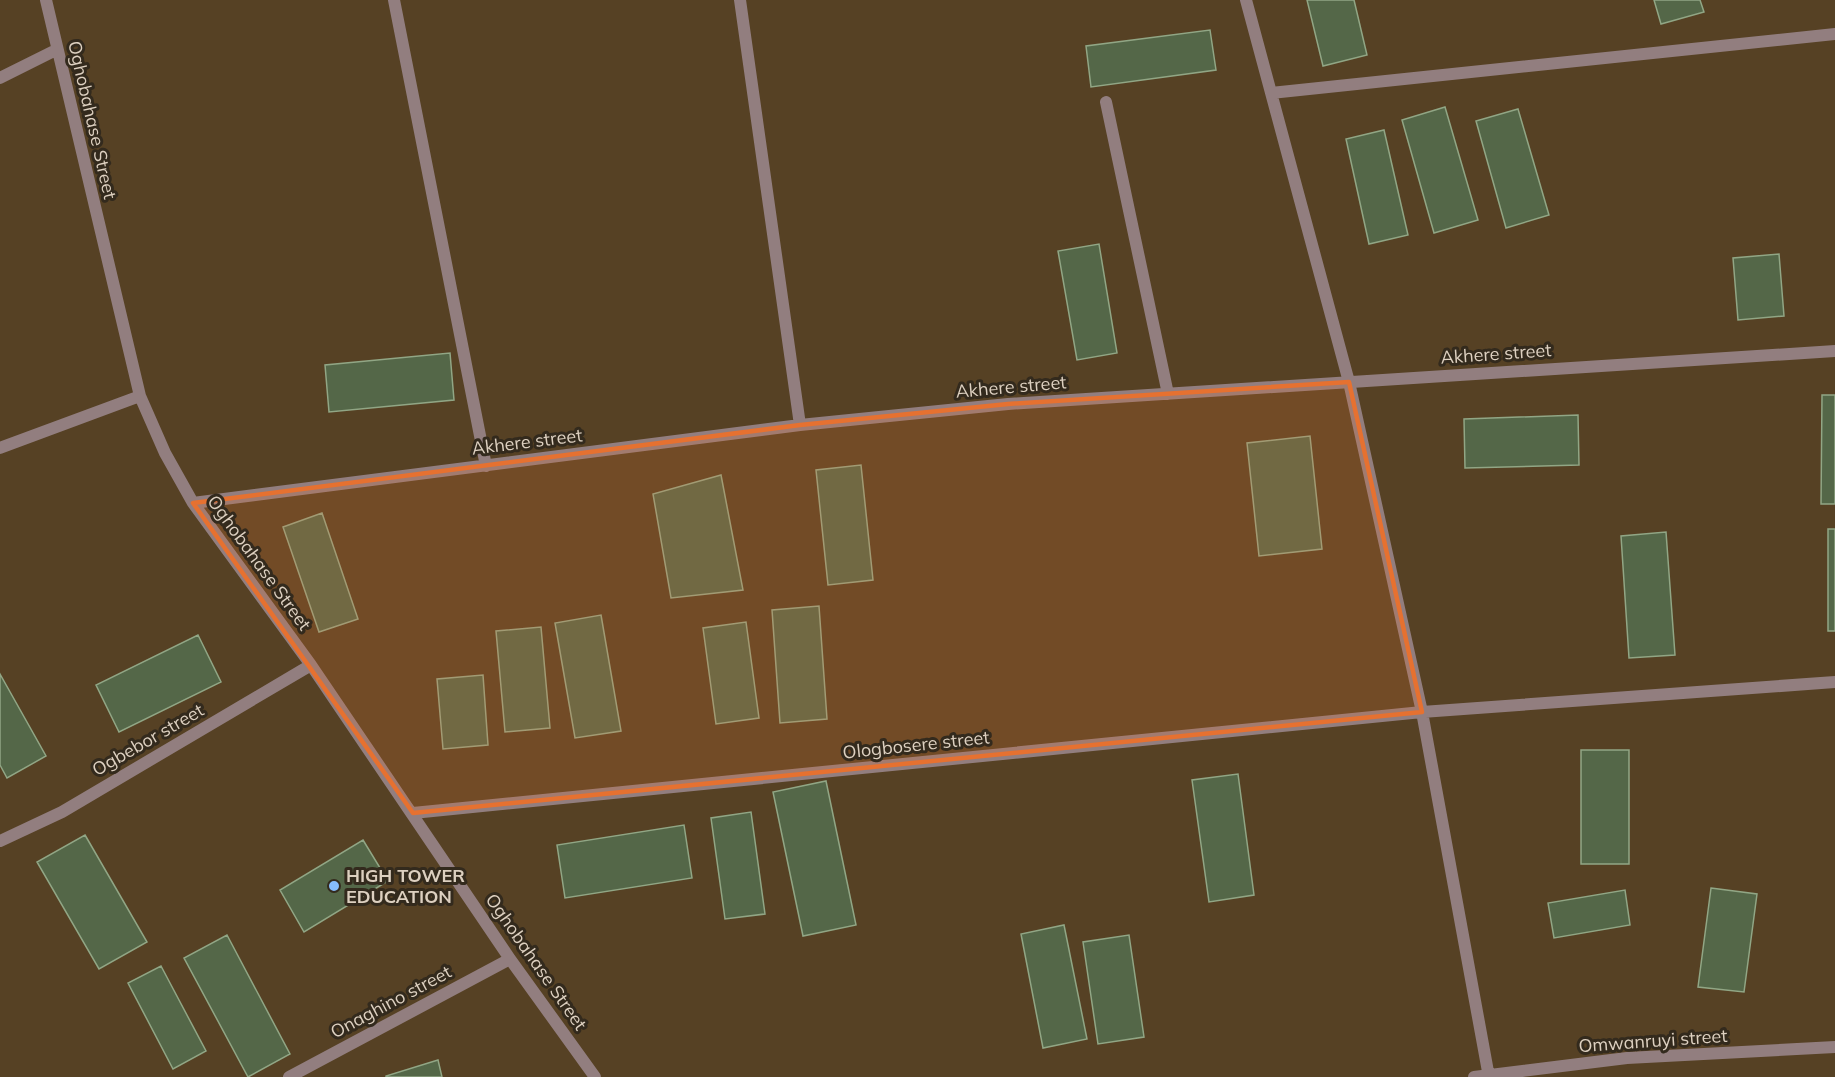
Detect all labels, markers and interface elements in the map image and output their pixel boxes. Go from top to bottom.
street label: Oghobahase Street [63,39,122,201]
street label: Akhere street [1440,338,1552,369]
street label: Akhere street [955,370,1067,403]
street label: Akhere street [470,423,584,460]
street label: Oghobahase Street [203,491,316,635]
street label: Ogbebor street [88,698,208,781]
street label: Ologbosere street [841,725,990,764]
place label: HIGH TOWER EDUCATION [346,864,465,908]
marker: HIGH TOWER EDUCATION [327,879,341,893]
street label: Oghobahase Street [481,889,592,1035]
street label: Onaghino street [326,960,455,1043]
street label: Omwanruyi street [1578,1024,1728,1057]

